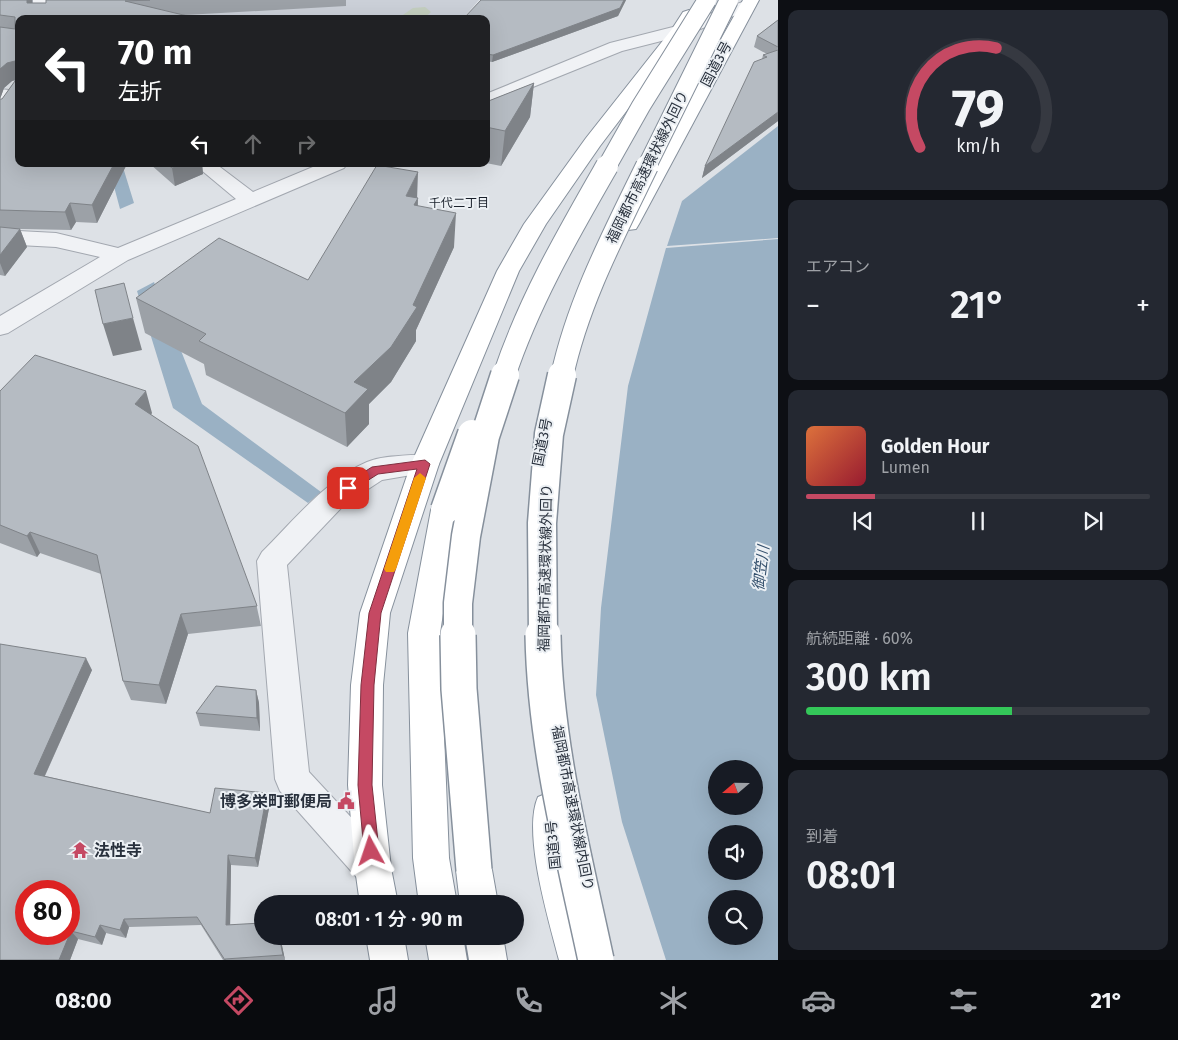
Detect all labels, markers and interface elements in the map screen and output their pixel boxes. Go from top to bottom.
text: 70 m [118,31,192,73]
icon: left [35,35,100,100]
street label: 国道3号 [697,39,735,90]
text: 79 [952,77,1004,140]
text: 左折 [118,78,162,105]
street label: 福岡都市高速環状線外回り [603,88,692,246]
icon: left [186,130,214,158]
icon: ahead [239,130,267,158]
icon: right [292,130,320,158]
text: km/h [956,135,1000,157]
district label: 千代二丁目 [429,196,489,210]
text: エアコン [806,257,870,276]
text: 21° [950,282,1006,328]
text: − [806,289,820,322]
text: + [1136,289,1150,322]
street label: 国道3号 [529,416,556,468]
text: Golden Hour [881,435,990,458]
text: Lumen [881,458,930,477]
pin [327,467,369,509]
icon: arrive [334,474,362,502]
street label: 福岡都市高速環状線外回り [536,484,555,652]
icon: previous [849,507,877,535]
icon: pause [964,507,992,535]
icon: next [1079,507,1107,535]
water label: 御笠川 [749,543,773,591]
text: 航続距離 · 60% [806,629,913,648]
text: 300 km [806,654,932,700]
street label: 福岡都市高速環状線内回り [548,724,597,892]
north arrow [708,760,762,815]
map controls [708,760,763,945]
public building icon: 博多栄町郵便局 [336,791,356,811]
place label: 博多栄町郵便局 [220,792,332,811]
street label: 国道3号 [542,820,565,870]
position arrow [344,824,396,876]
button: sound [708,825,763,880]
text: 到着 [806,827,838,846]
temple icon: 法性寺 [70,840,90,860]
place label: 法性寺 [94,841,142,860]
text: 08:01 [806,852,897,898]
speed limit sign: 80 [15,880,80,945]
button: search [708,890,763,945]
text: 08:01 · 1 分 · 90 m [315,908,463,931]
icon: directions [221,983,256,1018]
icon: music [366,983,401,1018]
icon: phone [511,983,546,1018]
icon: climate [656,983,691,1018]
icon: car [801,983,836,1018]
icon: filters [946,983,981,1018]
text: 08:00 [55,987,112,1014]
text: 21° [1091,987,1123,1014]

